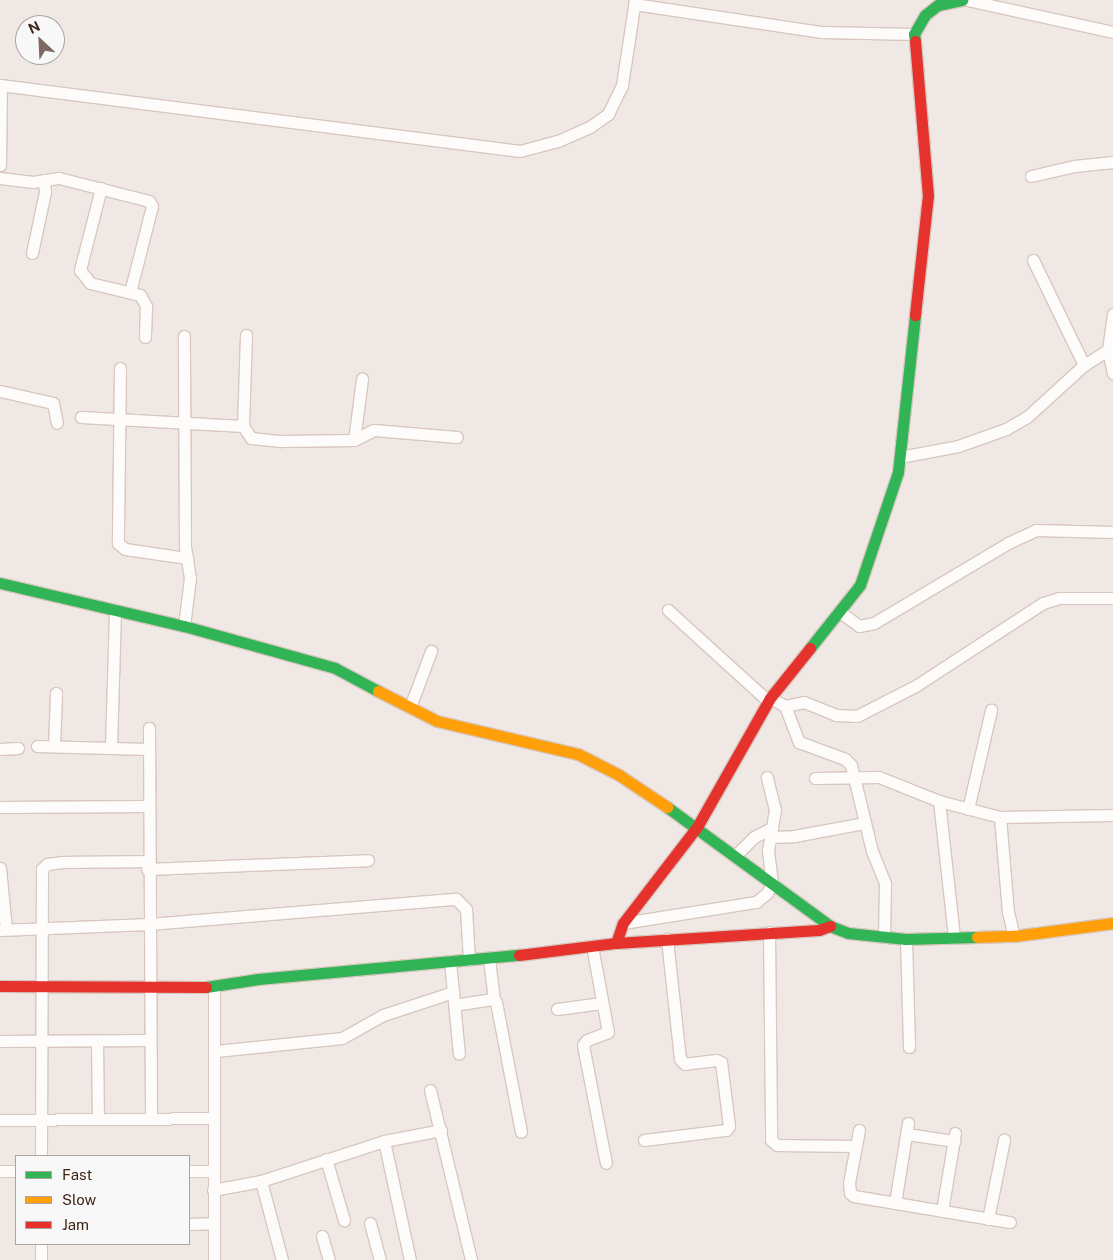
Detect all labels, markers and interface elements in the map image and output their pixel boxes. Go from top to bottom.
north arrow [15,15,65,65]
text: N [26,18,42,37]
legend [15,1155,190,1245]
text: Fast [62,1166,92,1183]
text: Slow [62,1191,96,1208]
text: Jam [62,1216,89,1233]

